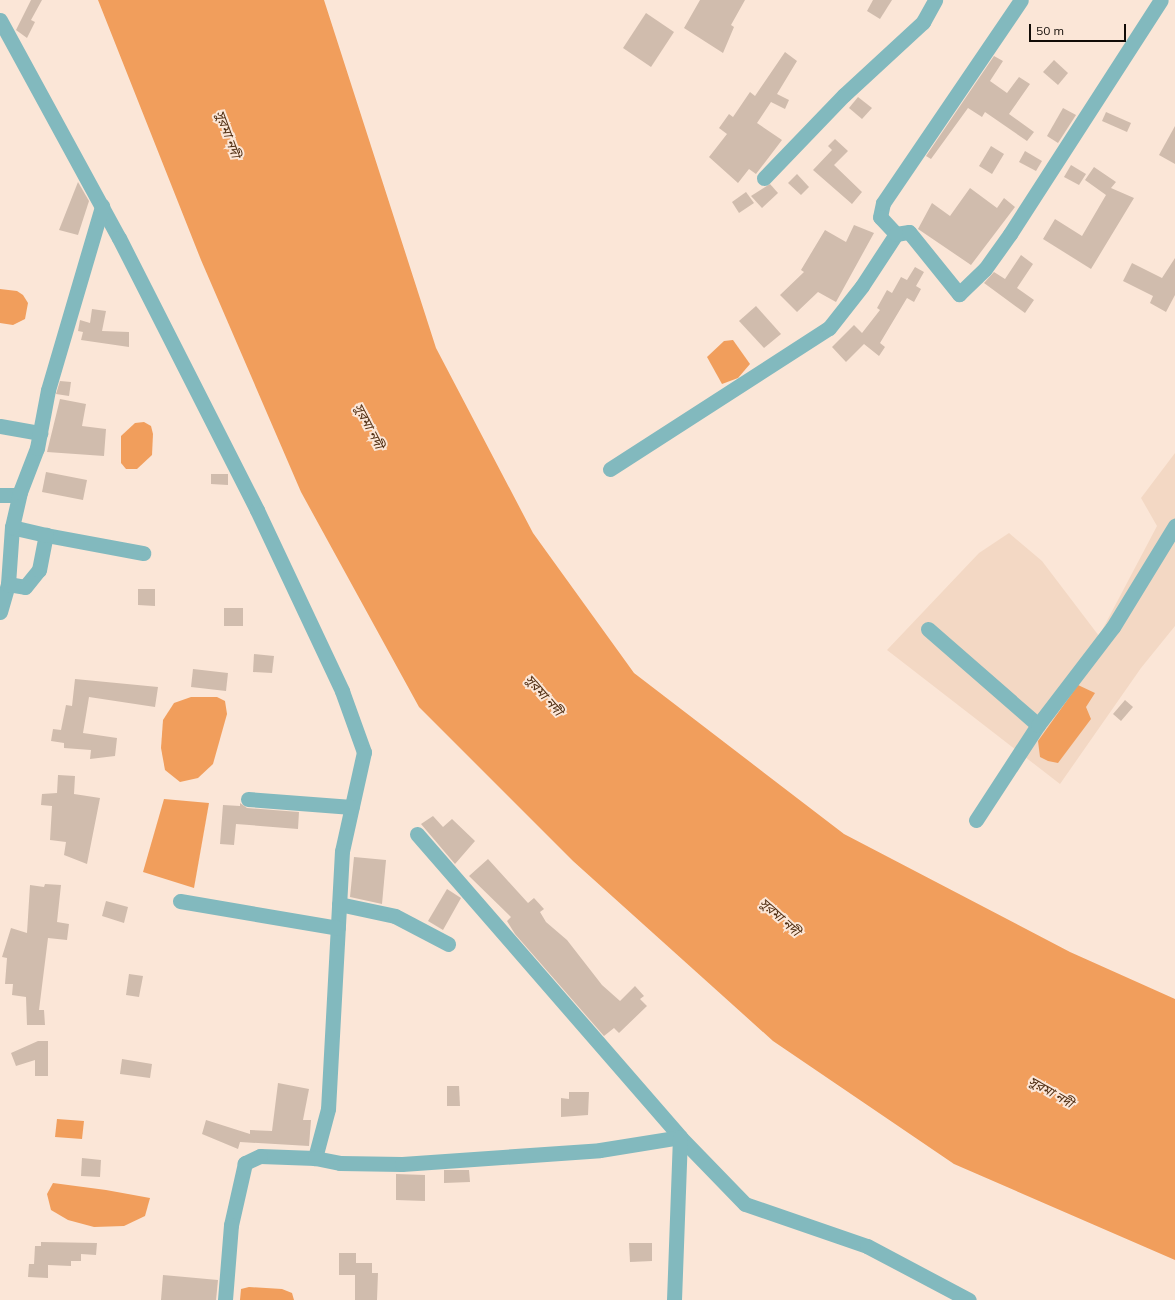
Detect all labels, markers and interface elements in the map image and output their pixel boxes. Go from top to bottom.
scale bar [1031,16,1128,42]
text: 50 m [1036,23,1064,38]
water label: সুরমা নদী [212,108,244,160]
water label: সুরমা নদী [351,401,387,451]
water label: সুরমা নদী [522,671,566,719]
water label: সুরমা নদী [757,895,803,939]
water label: সুরমা নদী [1026,1073,1076,1111]

